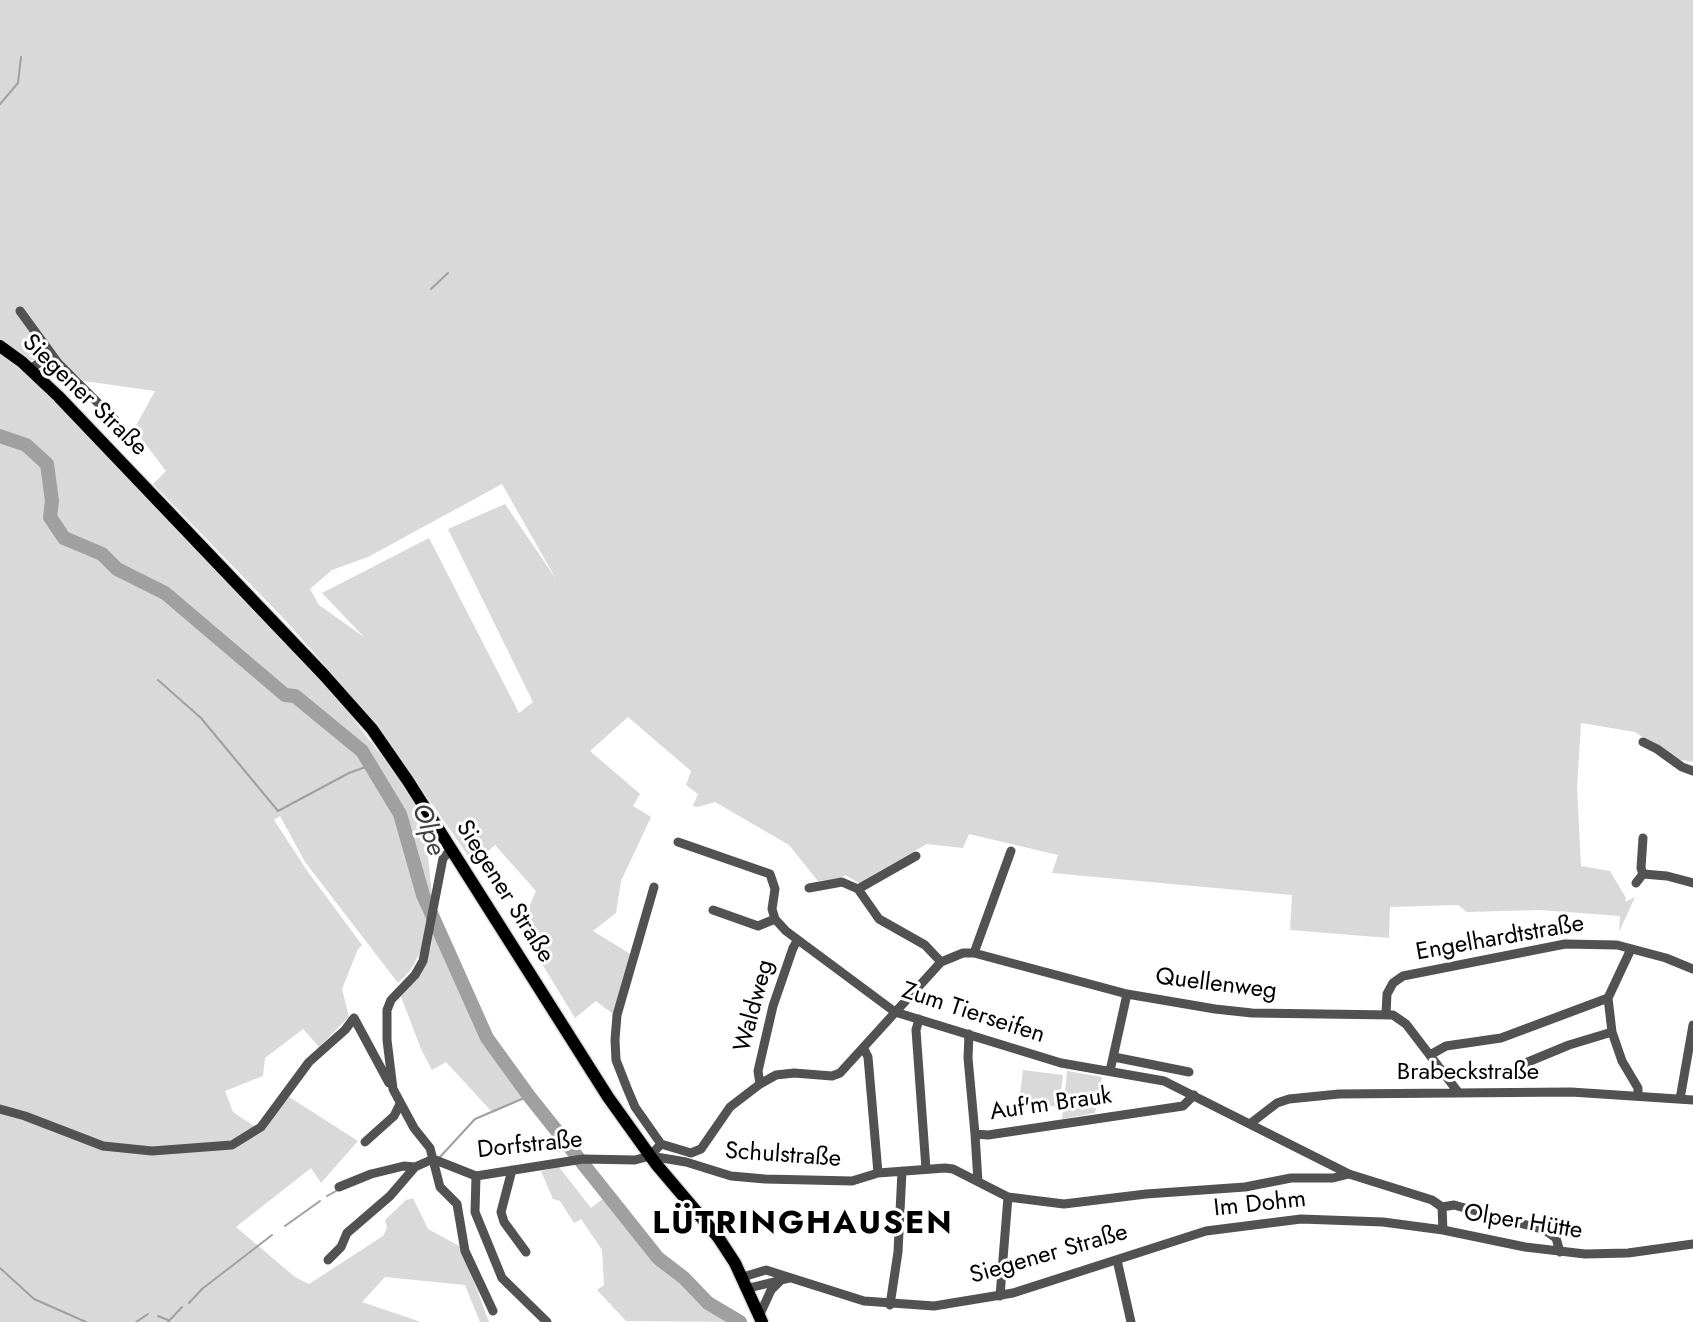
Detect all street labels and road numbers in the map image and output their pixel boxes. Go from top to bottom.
street label: Siegener Straße [15,329,153,463]
street label: Siegener Straße [449,815,559,969]
street label: Engelhardtstraße [1414,910,1586,968]
street label: Waldweg [729,957,781,1055]
street label: Quellenweg [1154,963,1278,1007]
street label: Zum Tierseifen [898,977,1048,1051]
street label: Brabeckstraße [1397,1059,1539,1087]
street label: Auf'm Brauk [988,1082,1114,1128]
street label: Dorfstraße [476,1126,584,1166]
street label: Schulstraße [724,1138,842,1174]
street label: Im Dohm [1212,1186,1308,1224]
street label: Olper Hütte [1462,1199,1584,1247]
street label: Siegener Straße [967,1219,1131,1291]

